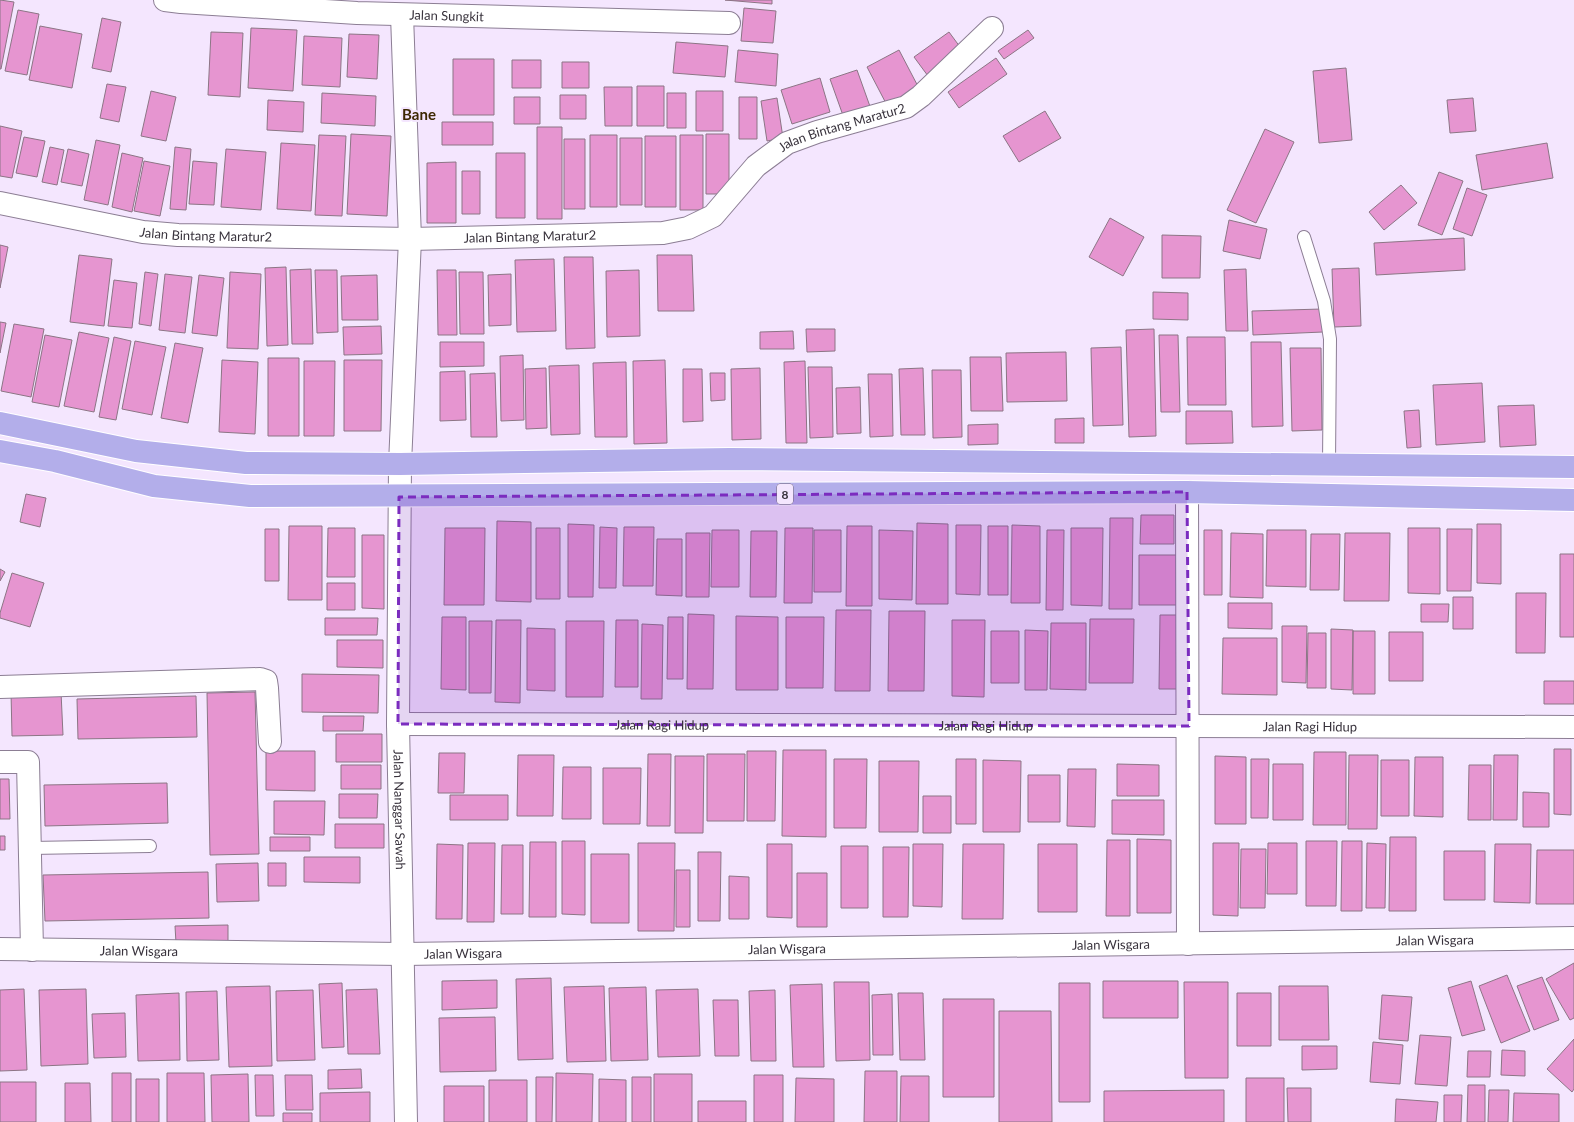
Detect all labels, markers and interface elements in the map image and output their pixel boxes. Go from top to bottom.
street label: Jalan Sungkit [409,6,484,24]
street label: Jalan Bintang Maratur2 [775,100,907,155]
district label: Bane [402,105,436,123]
street label: Jalan Bintang Maratur2 [138,224,272,245]
street label: Jalan Bintang Maratur2 [463,227,596,246]
road number: 8 [777,484,793,504]
street label: Jalan Ragi Hidup [615,717,709,733]
street label: Jalan Ragi Hidup [939,717,1033,734]
street label: Jalan Ragi Hidup [1263,718,1357,734]
street label: Jalan Nanggar Sawah [391,749,409,870]
street label: Jalan Wisgara [1396,931,1474,948]
street label: Jalan Wisgara [1072,936,1150,953]
street label: Jalan Wisgara [748,940,826,957]
street label: Jalan Wisgara [100,942,178,959]
street label: Jalan Wisgara [424,945,502,962]

